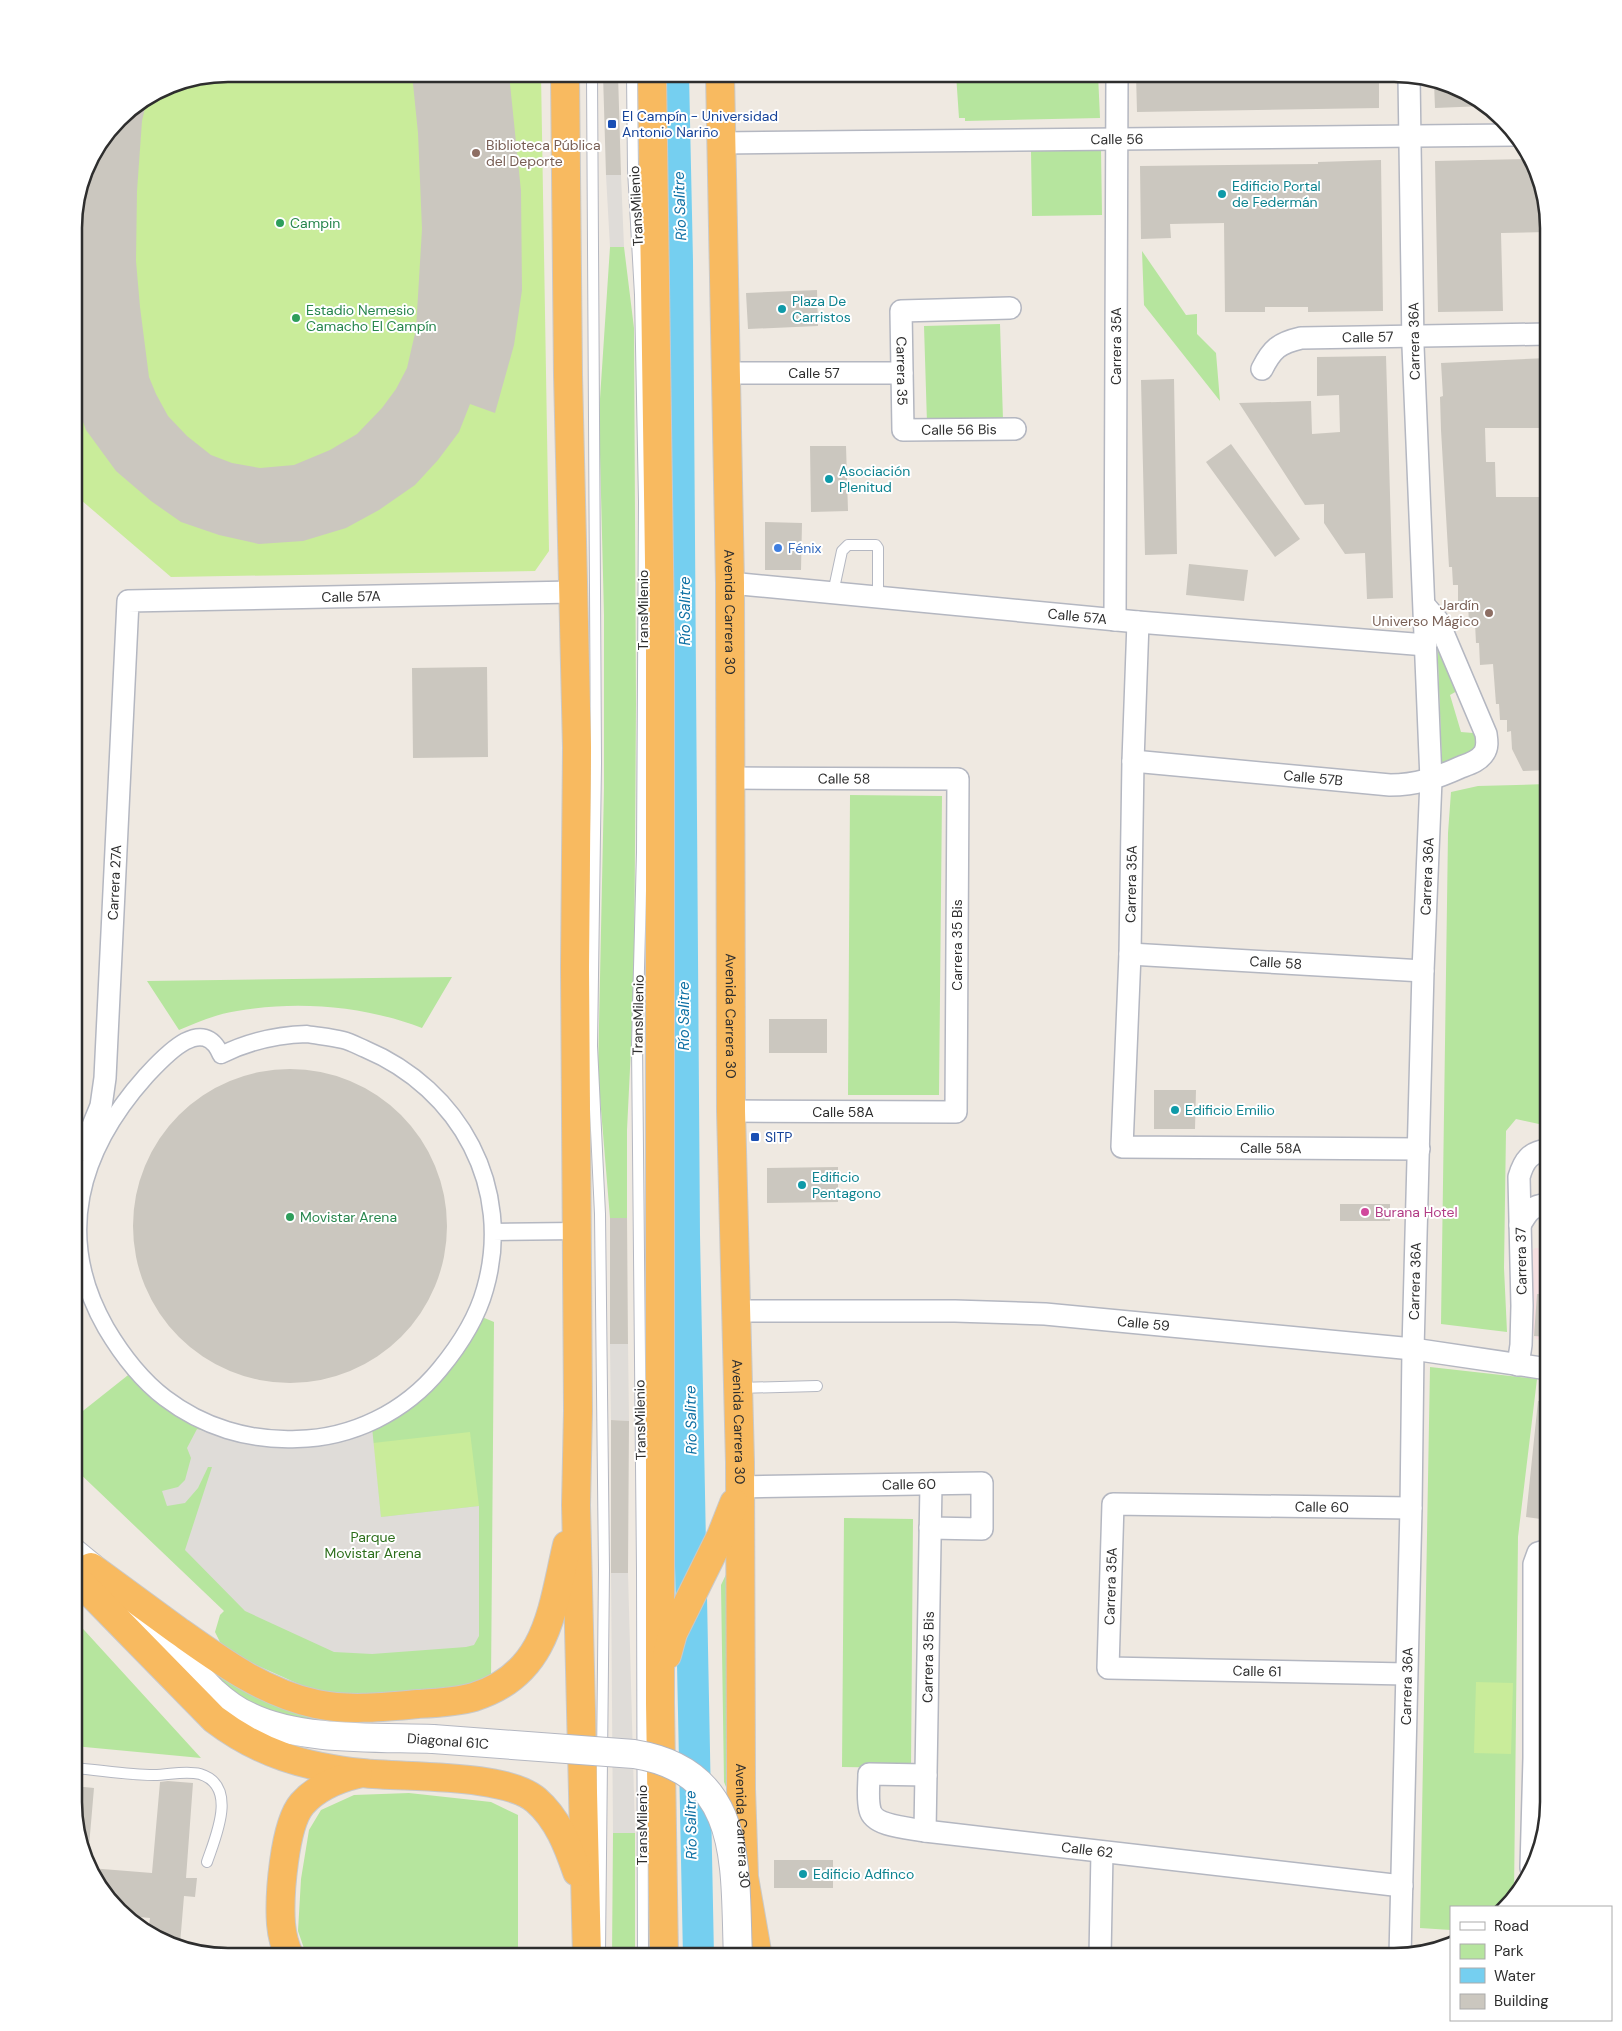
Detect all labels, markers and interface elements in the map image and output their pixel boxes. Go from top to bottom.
place label: El Campín - Universidad Antonio Nariño [622,107,778,141]
marker: El Campín - Universidad Antonio Nariño [606,118,618,130]
street label: Calle 56 [1090,130,1144,148]
place label: Biblioteca Pública del Deporte [486,136,601,170]
marker: Biblioteca Pública del Deporte [470,147,482,159]
street label: TransMilenio [625,165,647,247]
water label: Río Salitre [669,171,691,241]
place label: Edificio Portal de Federmán [1232,177,1321,211]
marker: Edificio Portal de Federmán [1216,188,1228,200]
place label: Campin [290,214,340,232]
marker: Campin [274,217,286,229]
place label: Plaza De Carristos [792,292,851,326]
place label: Estadio Nemesio Camacho El Campín [306,301,437,335]
street label: Carrera 36A [1404,302,1424,380]
marker: Plaza De Carristos [776,303,788,315]
street label: Carrera 35A [1107,307,1125,385]
marker: Estadio Nemesio Camacho El Campín [290,312,302,324]
street label: Calle 57 [1342,328,1394,346]
street label: Carrera 35 [892,336,912,406]
street label: Calle 57 [788,364,840,382]
street label: Calle 56 Bis [921,420,997,439]
place label: Asociación Plenitud [839,462,910,496]
marker: Asociación Plenitud [823,473,835,485]
place label: Fénix [788,539,822,557]
marker: Fénix [772,542,784,554]
street label: Avenida Carrera 30 [720,549,739,675]
street label: TransMilenio [634,570,652,650]
water label: Río Salitre [675,576,695,646]
street label: Calle 57A [321,587,381,606]
place label: Jardín Universo Mágico [1372,596,1479,630]
street label: Calle 57A [1047,604,1108,628]
marker: Jardín Universo Mágico [1483,607,1495,619]
street label: Calle 57B [1283,766,1344,790]
street label: Calle 58 [818,769,870,788]
street label: Carrera 36A [1416,837,1438,916]
street label: Carrera 27A [104,844,125,921]
street label: Carrera 35A [1121,845,1141,923]
street label: Carrera 35 Bis [948,899,966,991]
street label: Calle 58 [1249,952,1303,973]
street label: Avenida Carrera 30 [722,953,740,1079]
street label: TransMilenio [628,974,648,1056]
water label: Río Salitre [674,981,694,1051]
place label: Edificio Emilio [1185,1101,1275,1119]
street label: Calle 58A [812,1103,874,1121]
marker: Edificio Emilio [1169,1104,1181,1116]
place label: SITP [765,1128,792,1146]
marker: SITP [749,1131,761,1143]
street label: Calle 58A [1240,1139,1302,1157]
place label: Edificio Pentagono [812,1168,881,1202]
marker: Edificio Pentagono [796,1179,808,1191]
place label: Burana Hotel [1375,1203,1458,1221]
marker: Burana Hotel [1359,1206,1371,1218]
place label: Movistar Arena [300,1208,397,1226]
marker: Movistar Arena [284,1211,296,1223]
street label: Carrera 37 [1511,1227,1531,1295]
street label: Carrera 36A [1405,1242,1425,1320]
street label: Calle 59 [1116,1312,1171,1335]
street label: Avenida Carrera 30 [728,1359,749,1484]
street label: TransMilenio [630,1379,650,1461]
water label: Río Salitre [680,1385,702,1455]
street label: Calle 60 [882,1475,936,1494]
street label: Calle 60 [1295,1497,1349,1516]
park label: Parque Movistar Arena [324,1528,422,1562]
street label: Carrera 35A [1100,1547,1121,1625]
street label: Carrera 35 Bis [918,1611,938,1703]
street label: Carrera 36A [1397,1647,1417,1725]
street label: Calle 61 [1232,1662,1282,1680]
street label: Diagonal 61C [406,1729,490,1753]
street label: Avenida Carrera 30 [732,1763,755,1890]
street label: TransMilenio [633,1785,651,1865]
water label: Río Salitre [680,1790,702,1860]
street label: Calle 62 [1060,1838,1114,1862]
place label: Edificio Adfinco [813,1865,914,1883]
marker: Edificio Adfinco [797,1868,809,1880]
legend [1450,1906,1612,2021]
text: Road [1494,1916,1529,1936]
text: Park [1494,1941,1524,1961]
text: Water [1494,1966,1536,1986]
text: Building [1494,1991,1549,2011]

